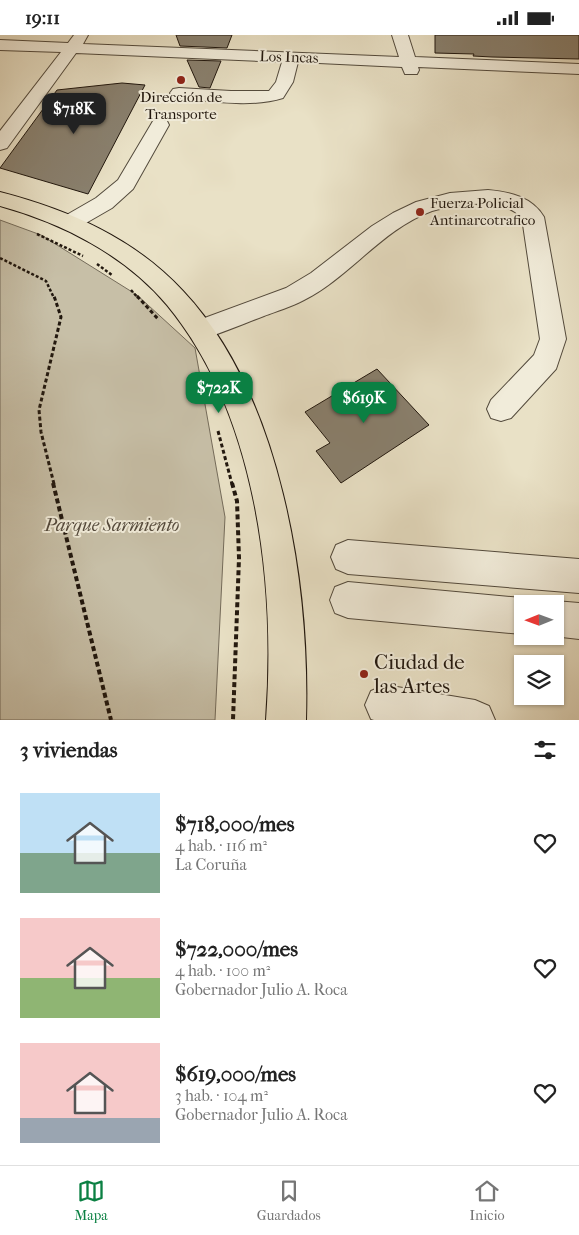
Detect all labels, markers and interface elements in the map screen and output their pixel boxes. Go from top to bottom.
text: 19:11 [25,7,60,29]
street label: Los Incas [259,47,319,67]
marker: Dirección de Transporte [175,74,187,86]
place label: Dirección de Transporte [140,88,223,123]
pin: $718K [39,93,109,135]
text: $718K [53,99,95,118]
place label: Fuerza Policial Antinarcotrafico [429,194,536,229]
marker: Fuerza Policial Antinarcotrafico [414,206,426,218]
pin: $722K [184,371,254,414]
text: $722K [197,378,241,397]
pin: $619K [329,381,399,424]
text: $619K [342,388,386,407]
park label: Parque Sarmiento [44,515,179,536]
north arrow [514,595,564,645]
map controls [514,595,564,705]
place label: Ciudad de las Artes [373,650,465,698]
button: layers [514,655,564,705]
marker: Ciudad de las Artes [358,668,370,680]
icon: filters [531,736,559,764]
text: 3 viviendas [20,738,117,762]
text: $718,000/mes [175,812,294,836]
icon: home [60,813,120,873]
icon: heart [531,829,559,857]
text: 4 hab. · 116 m² [175,836,267,855]
text: La Coruña [175,855,247,874]
text: $722,000/mes [175,937,298,961]
icon: home [60,938,120,998]
icon: heart [531,954,559,982]
text: 4 hab. · 100 m² [175,961,270,980]
text: Gobernador Julio A. Roca [175,980,348,999]
text: $619,000/mes [175,1062,296,1086]
icon: home [60,1063,120,1123]
icon: heart [531,1079,559,1107]
text: 3 hab. · 104 m² [175,1086,268,1105]
text: Gobernador Julio A. Roca [175,1105,348,1124]
tab: Mapa [74,1177,108,1224]
tab: Guardados [257,1177,321,1224]
tab: Inicio [470,1177,505,1224]

